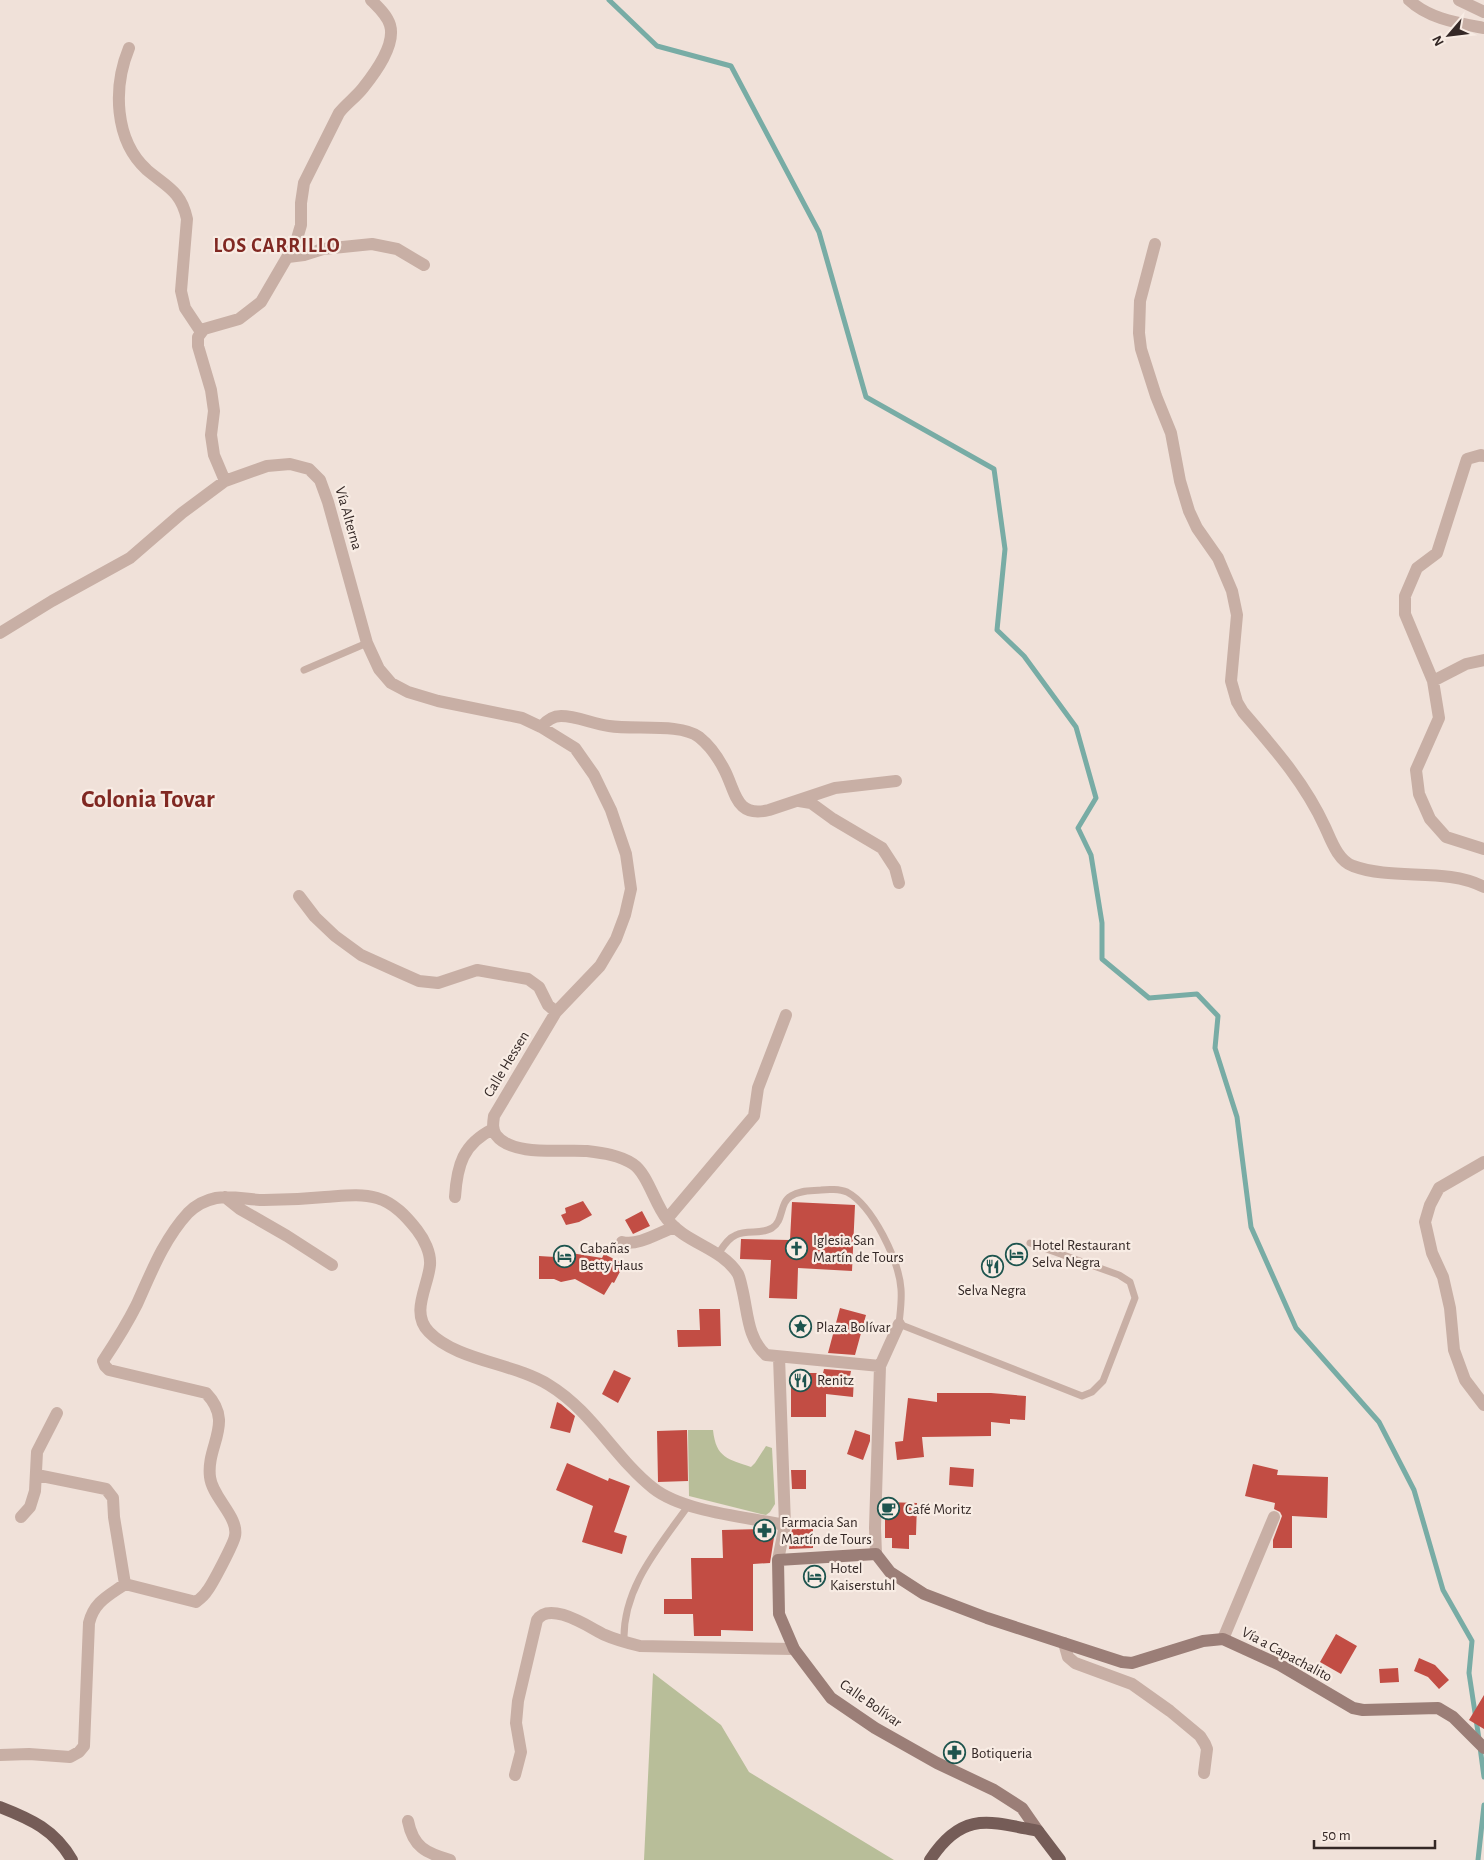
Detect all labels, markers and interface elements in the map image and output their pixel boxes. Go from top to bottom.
north arrow [1424,10,1474,60]
text: N [1430,33,1447,48]
district label: LOS CARRILLO [213,236,341,256]
street label: Vía Alterna [332,485,365,551]
district label: Colonia Tovar [81,787,215,812]
street label: Calle Hessen [481,1029,532,1100]
place label: Iglesia San Martín de Tours [813,1233,904,1265]
church icon: Iglesia San Martín de Tours [785,1237,809,1261]
place label: Hotel Restaurant Selva Negra [1032,1238,1131,1270]
place label: Cabañas Betty Haus [580,1241,643,1273]
hotel icon: Hotel Restaurant Selva Negra [1004,1242,1028,1266]
hotel icon: Cabañas Betty Haus [552,1245,576,1269]
restaurant icon: Selva Negra [980,1255,1004,1279]
place label: Selva Negra [958,1283,1026,1298]
place icon: Plaza Bolívar [788,1315,812,1339]
place label: Plaza Bolívar [816,1320,890,1335]
restaurant icon: Renitz [789,1368,813,1392]
place label: Renitz [817,1373,854,1388]
cafe icon: Café Moritz [877,1497,901,1521]
place label: Café Moritz [905,1502,971,1517]
place label: Farmacia San Martín de Tours [781,1515,872,1547]
pharmacy icon: Farmacia San Martín de Tours [753,1519,777,1543]
place label: Hotel Kaiserstuhl [830,1561,895,1593]
hotel icon: Hotel Kaiserstuhl [802,1565,826,1589]
street label: Vía a Capachalito [1239,1624,1334,1685]
street label: Calle Bolívar [837,1677,905,1730]
pharmacy icon: Botiqueria [943,1741,967,1765]
place label: Botiqueria [971,1746,1032,1761]
scale bar [1314,1818,1435,1850]
text: 50 m [1322,1828,1351,1843]

